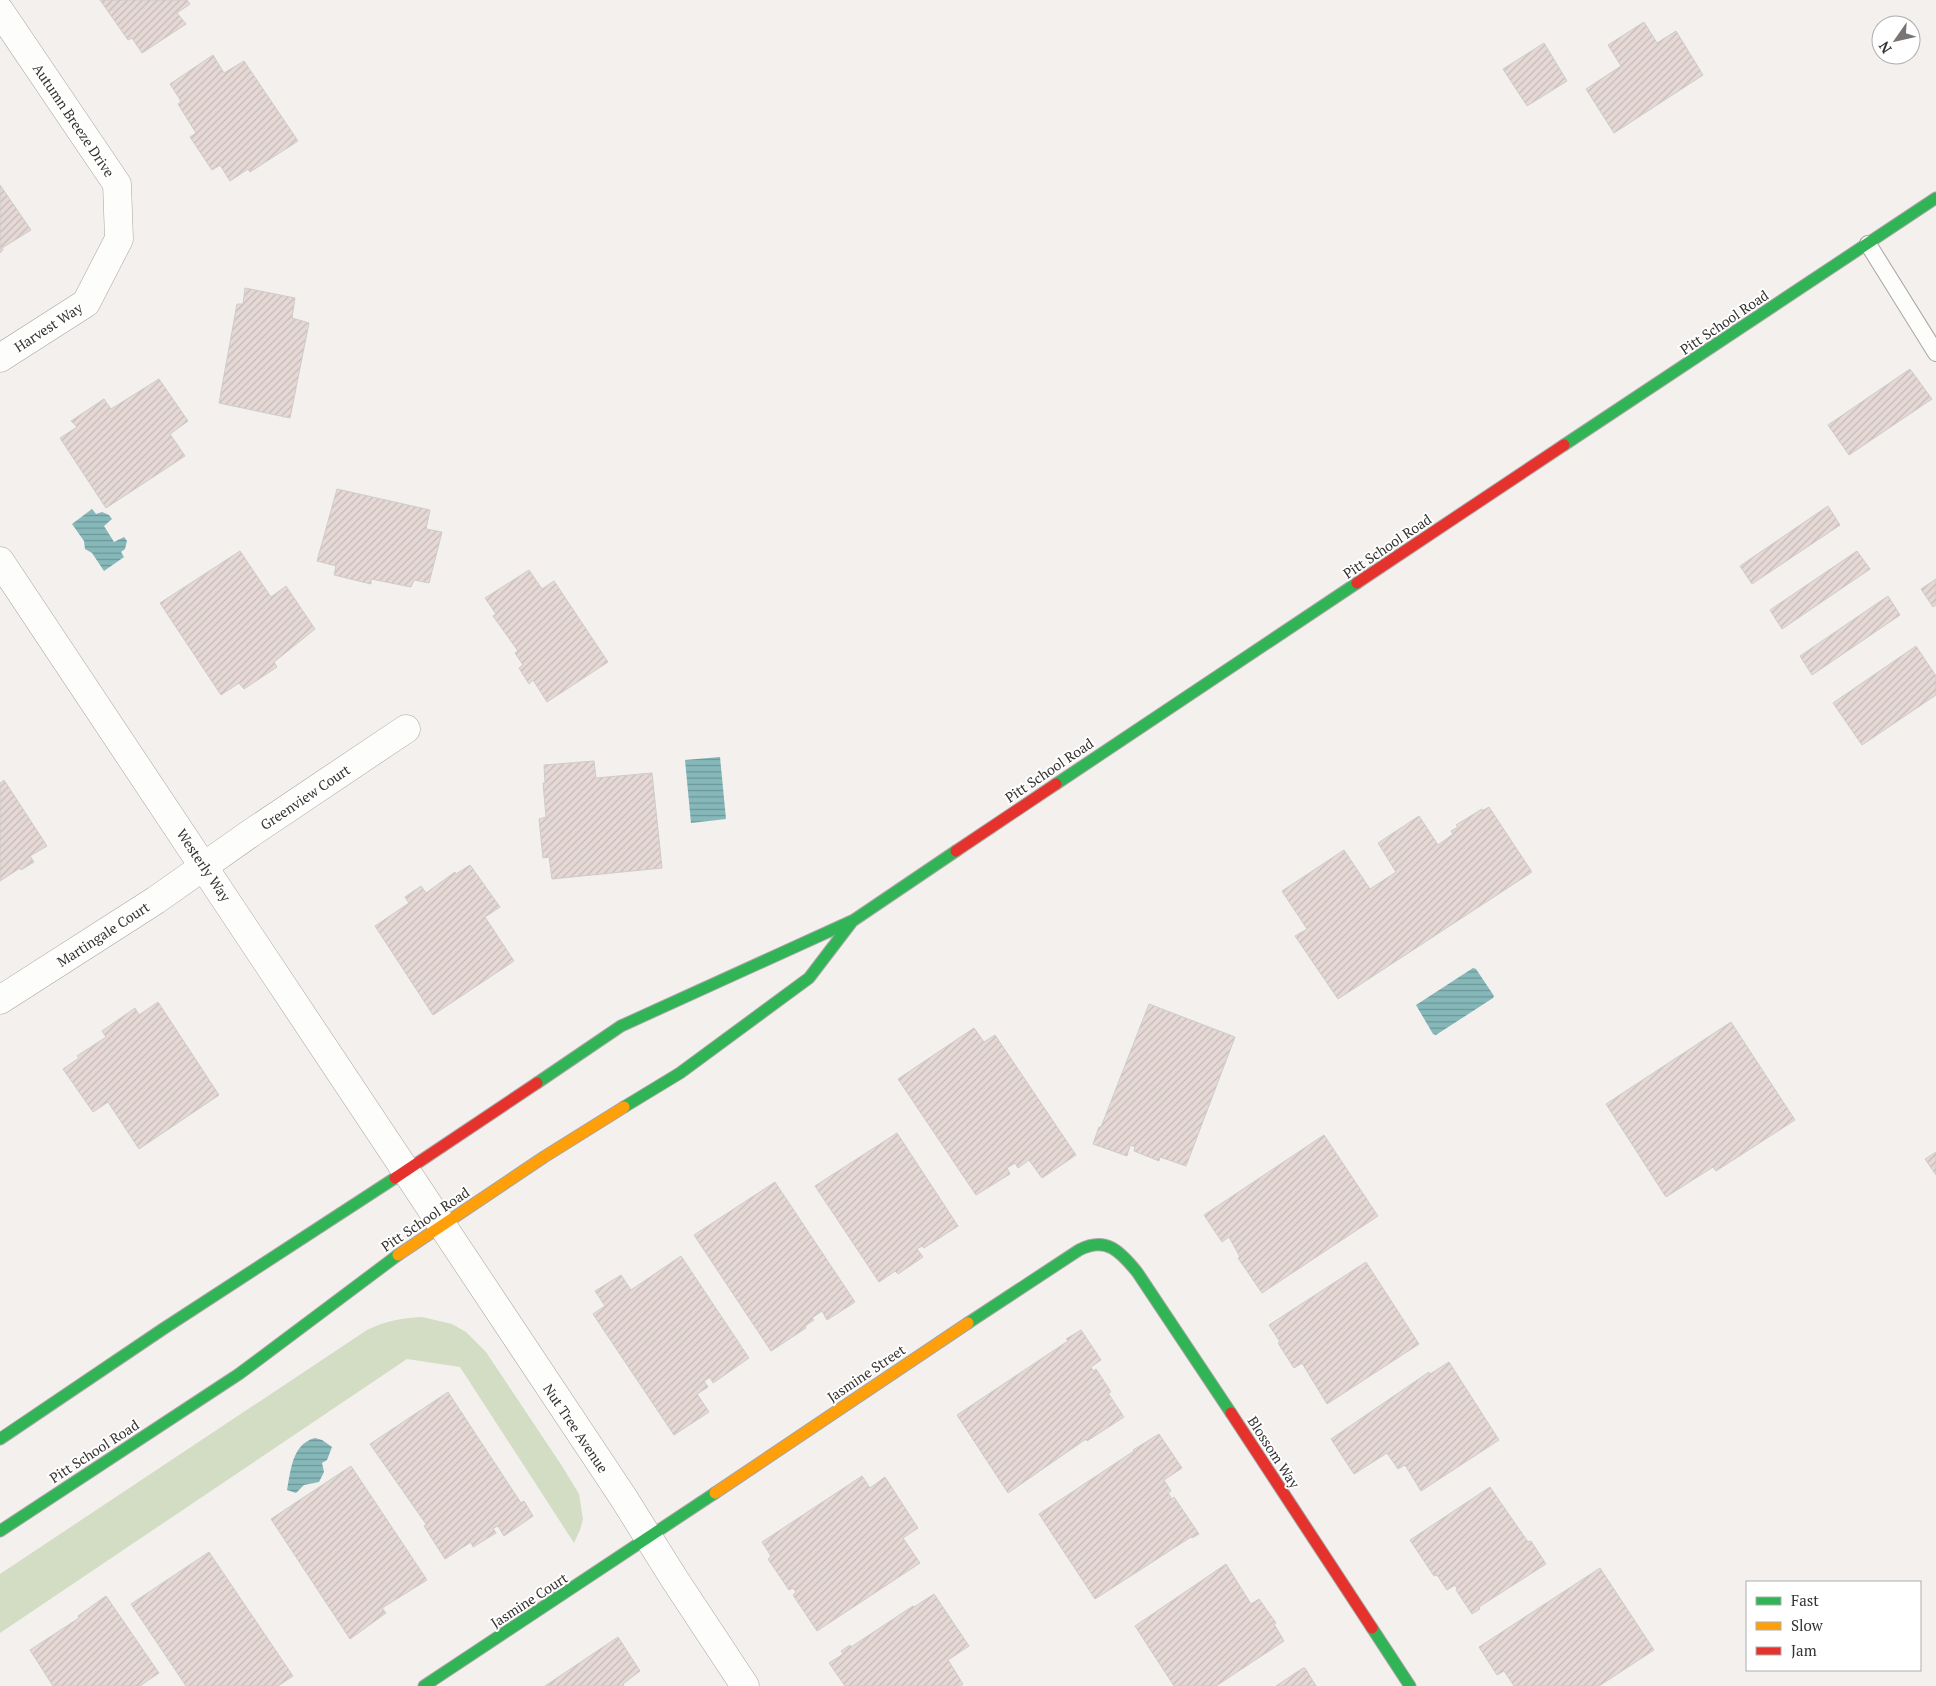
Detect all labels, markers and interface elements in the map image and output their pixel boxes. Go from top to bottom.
north arrow [1871,15,1921,65]
text: N [1874,38,1896,57]
street label: Autumn Breeze Drive [29,60,119,180]
street label: Pitt School Road [1676,285,1772,359]
street label: Harvest Way [10,297,87,356]
street label: Pitt School Road [1339,509,1435,583]
street label: Pitt School Road [1001,733,1097,807]
street label: Greenview Court [256,759,354,834]
street label: Westerly Way [173,825,236,906]
street label: Martingale Court [53,897,153,971]
street label: Pitt School Road [377,1182,473,1256]
street label: Jasmine Street [823,1339,909,1406]
street label: Nut Tree Avenue [539,1380,613,1476]
street label: Blossom Way [1244,1412,1305,1492]
street label: Pitt School Road [46,1415,143,1487]
street label: Jasmine Court [487,1568,572,1632]
legend [1746,1581,1921,1671]
text: Fast [1791,1590,1819,1610]
text: Slow [1791,1615,1824,1635]
text: Jam [1791,1640,1817,1660]

